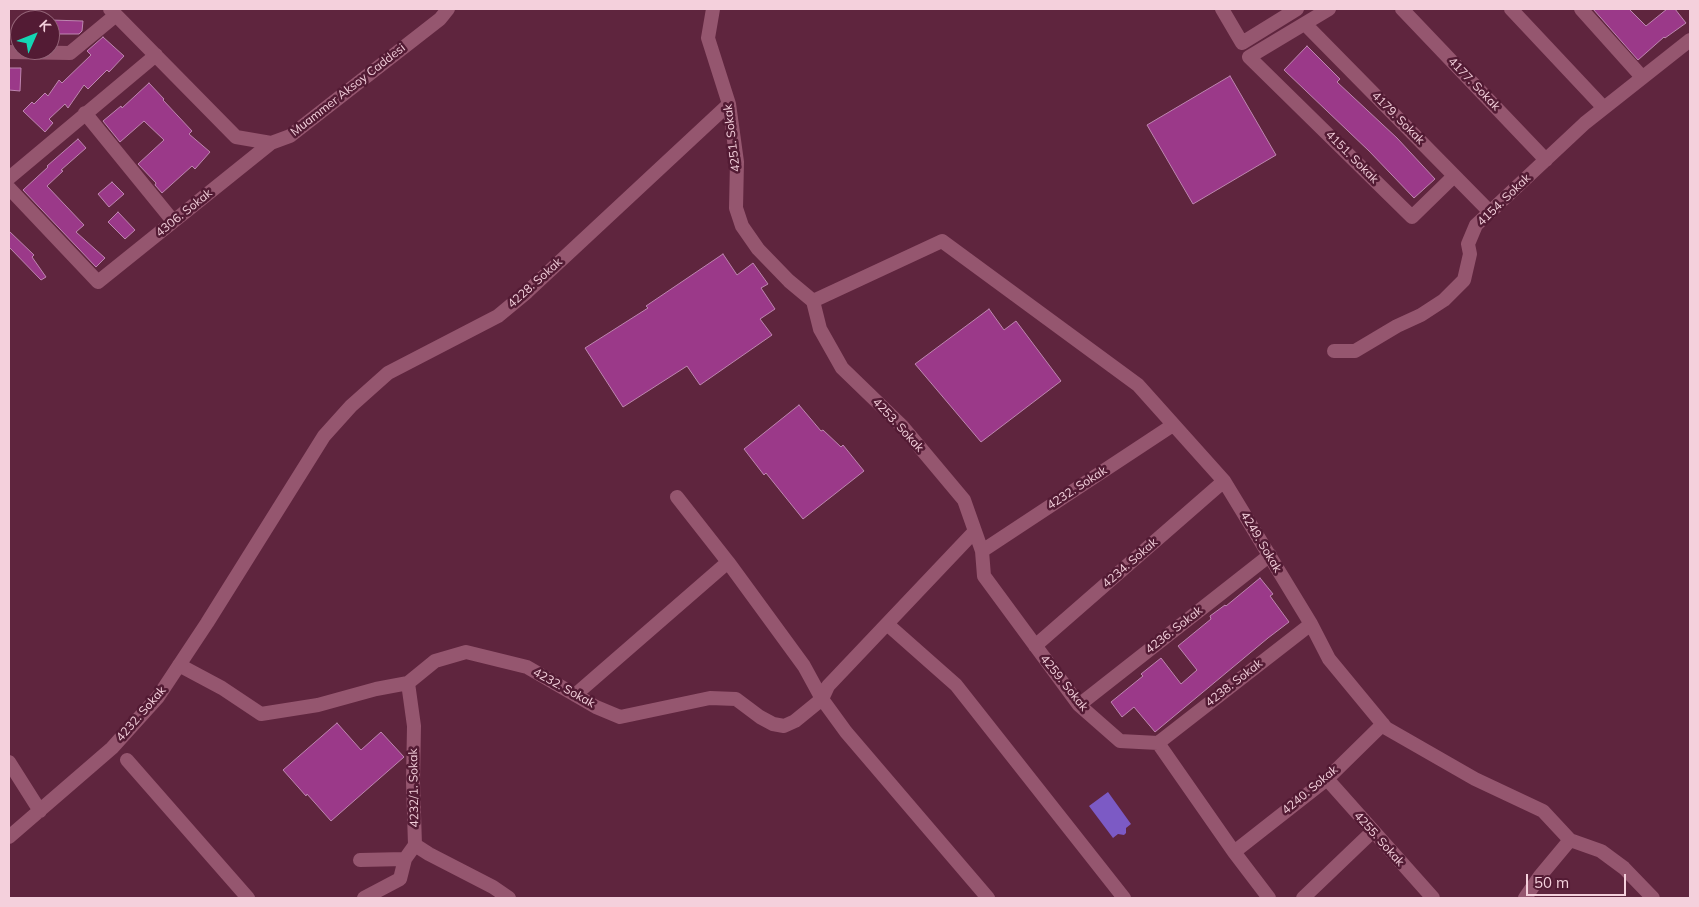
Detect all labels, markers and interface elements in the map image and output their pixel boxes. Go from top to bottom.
north arrow [10,10,60,60]
text: K [35,16,55,35]
street label: Muammer Aksoy Caddesi [288,41,408,139]
street label: 4177. Sokak [1445,54,1503,114]
street label: 4179. Sokak [1369,89,1427,147]
street label: 4251. Sokak [721,103,743,173]
street label: 4151. Sokak [1323,128,1381,186]
street label: 4154. Sokak [1474,171,1534,229]
street label: 4306. Sokak [153,186,215,240]
street label: 4228. Sokak [505,255,565,311]
street label: 4253. Sokak [869,395,927,455]
street label: 4232. Sokak [1044,463,1110,513]
street label: 4249. Sokak [1237,509,1285,575]
street label: 4234. Sokak [1099,535,1161,591]
street label: 4236. Sokak [1143,603,1205,657]
street label: 4259. Sokak [1037,652,1091,714]
street label: 4238. Sokak [1203,656,1265,710]
street label: 4232. Sokak [531,665,597,711]
street label: 4232. Sokak [113,683,169,745]
street label: 4232/1. Sokak [406,748,422,828]
street label: 4240. Sokak [1279,762,1341,818]
street label: 4255. Sokak [1351,809,1407,869]
scale bar [1529,864,1629,896]
text: 50 m [1534,873,1569,892]

